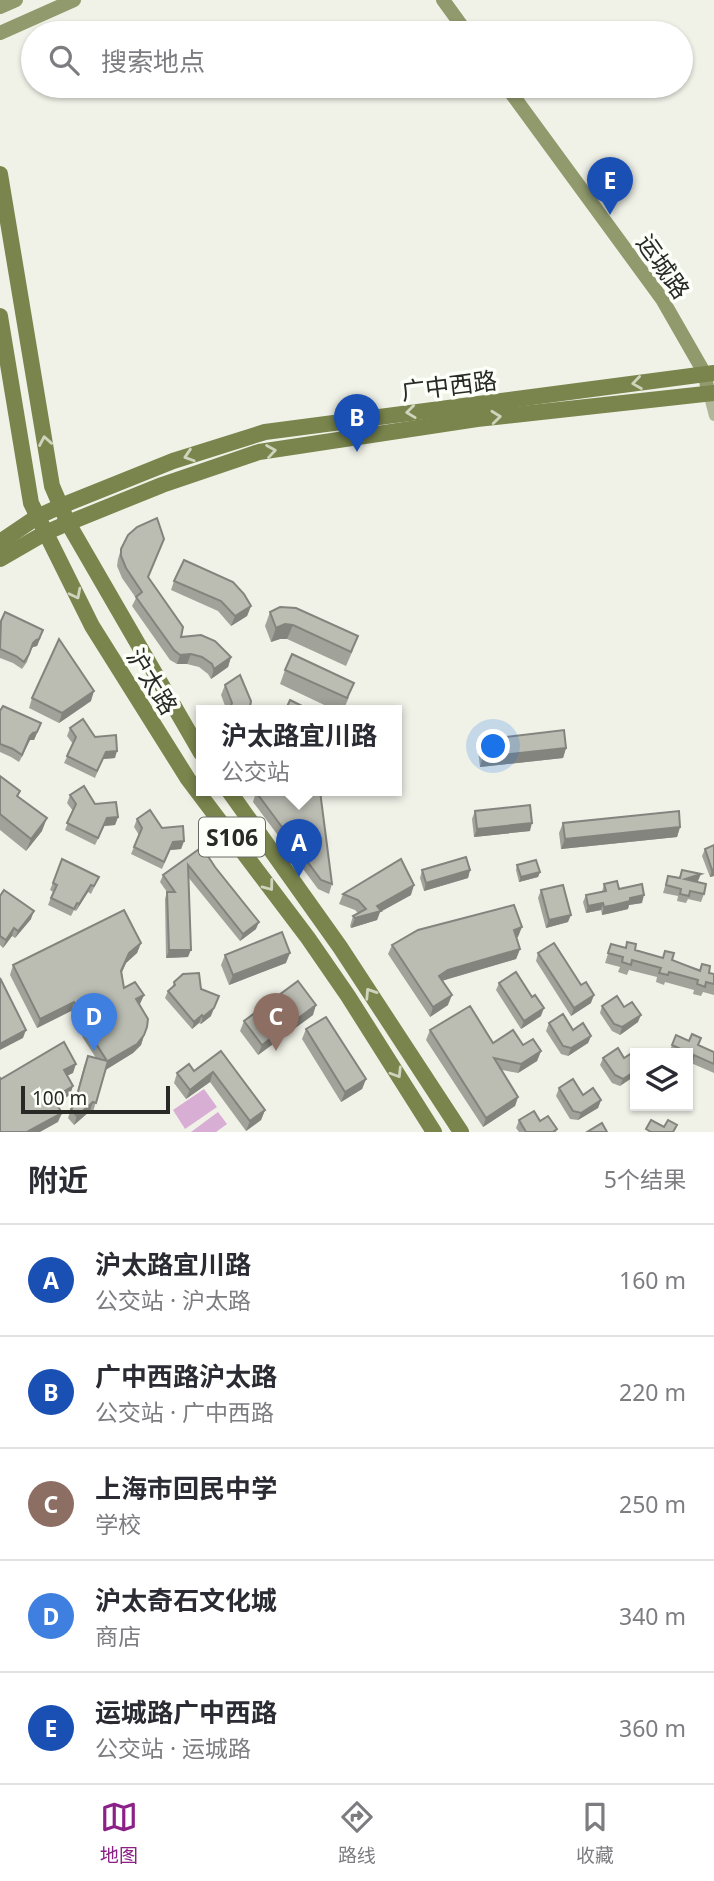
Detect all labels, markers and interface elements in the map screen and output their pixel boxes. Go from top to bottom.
search box [21,21,693,98]
icon: search [45,41,83,79]
text: 搜索地点 [101,43,205,79]
pin: E [587,157,633,215]
street label: 运城路 [630,227,698,305]
street label: 广中西路 [399,363,499,407]
one-way arrow [631,375,643,390]
pin: B [334,394,380,452]
one-way arrow [405,405,417,420]
one-way arrow [490,410,501,425]
one-way arrow [38,435,53,447]
one-way arrow [265,444,276,459]
one-way arrow [183,448,196,462]
one-way arrow [67,587,81,599]
street label: 沪太路 [120,642,186,720]
popup [196,705,402,796]
text: 沪太路宜川路 [221,717,377,753]
your location [476,729,510,763]
text: 公交站 [221,755,290,787]
road number: S106 [199,818,265,856]
pin: A [276,819,322,877]
one-way arrow [260,878,273,890]
one-way arrow [365,987,378,1000]
pin: D [71,993,117,1051]
pin: C [253,993,299,1051]
map controls [630,1048,693,1111]
button: layers [630,1048,693,1111]
one-way arrow [388,1066,401,1079]
scale bar [21,1083,170,1115]
text: 100 m [32,1085,87,1111]
text: 附近 [28,1159,88,1200]
text: 5个结果 [604,1163,686,1195]
text: 沪太路宜川路 [95,1246,251,1282]
text: A [43,1264,59,1296]
text: 160 m [619,1264,686,1296]
text: 公交站 · 沪太路 [95,1284,251,1316]
text: 广中西路沪太路 [95,1358,277,1394]
text: B [43,1376,59,1408]
text: 220 m [619,1376,686,1408]
text: 公交站 · 广中西路 [95,1396,274,1428]
text: 上海市回民中学 [95,1470,277,1506]
text: C [44,1488,58,1520]
text: 250 m [619,1488,686,1520]
text: 学校 [95,1508,141,1540]
text: 沪太奇石文化城 [95,1582,277,1618]
text: D [43,1600,59,1632]
text: 340 m [619,1600,686,1632]
text: 商店 [95,1620,141,1652]
text: 运城路广中西路 [95,1694,277,1730]
text: E [45,1712,57,1744]
text: 360 m [619,1712,686,1744]
text: 公交站 · 运城路 [95,1732,251,1764]
tab: 地图 [100,1798,138,1868]
tab: 路线 [338,1798,376,1868]
tab: 收藏 [576,1798,614,1868]

